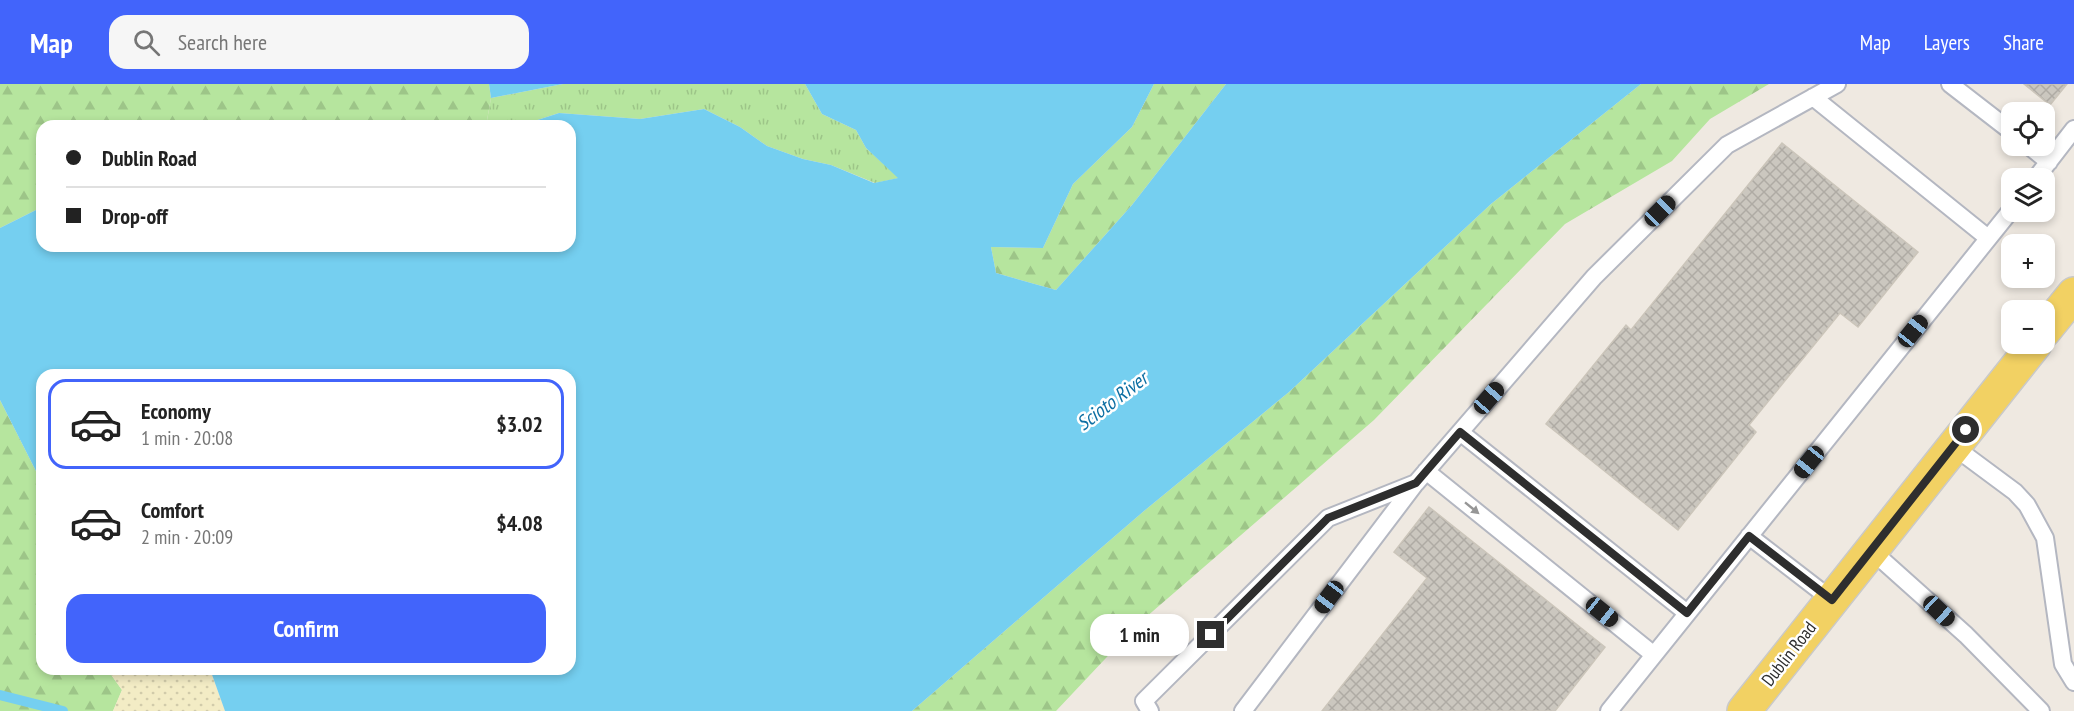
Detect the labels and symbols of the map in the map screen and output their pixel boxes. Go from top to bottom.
car [1641,192,1679,230]
car [1895,311,1931,351]
water label: Scioto River [1071,364,1155,436]
car [1470,379,1508,417]
route start [1952,416,1979,443]
car [1791,442,1827,482]
one-way arrow [1464,501,1479,514]
car [1311,577,1347,617]
car [1920,592,1958,630]
car [1582,594,1622,630]
callout: 1 min [1091,614,1190,656]
street label: Dublin Road [1756,617,1821,691]
route end [1197,621,1224,648]

